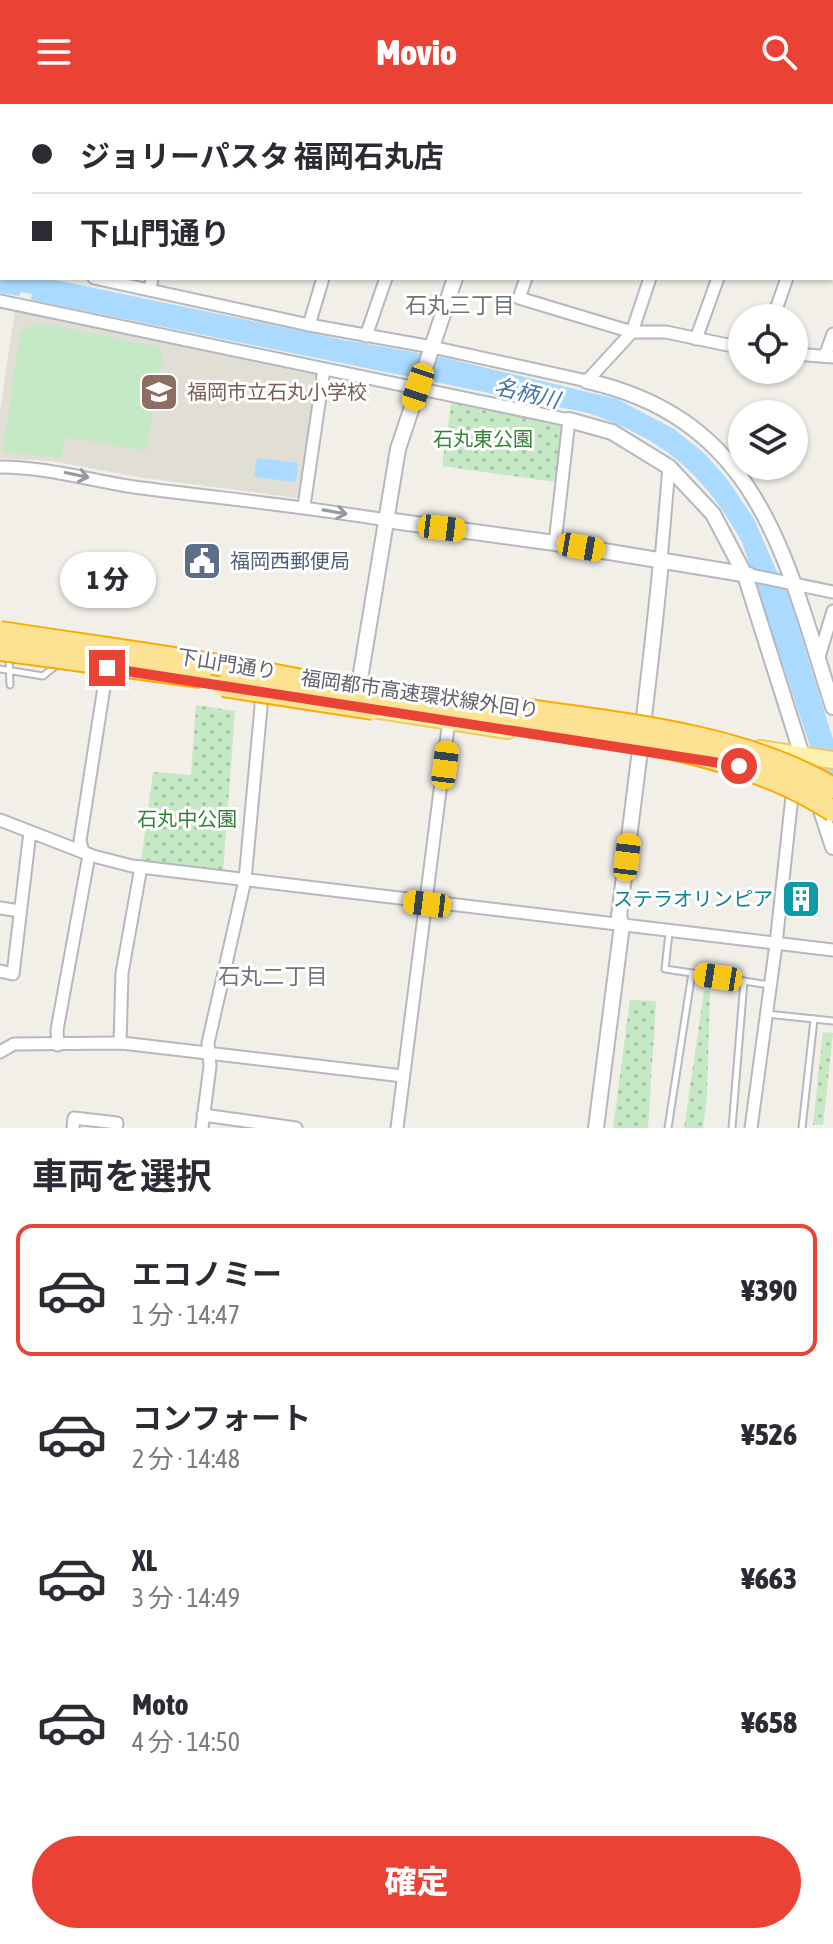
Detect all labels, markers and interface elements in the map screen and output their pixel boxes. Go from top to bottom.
icon: menu [32,30,76,74]
icon: search [757,30,801,74]
text: Movio [376,31,457,73]
text: ジョリーパスタ 福岡石丸店 [80,139,444,173]
text: 下山門通り [80,216,230,250]
district label: 石丸三丁目 [405,292,515,318]
map controls [728,304,808,480]
button: locate [728,304,808,384]
car [399,360,437,414]
school or university icon: 福岡市立石丸小学校 [138,371,180,413]
water label: 名柄川 [492,373,564,414]
place label: 福岡市立石丸小学校 [187,380,367,403]
button: layers [728,400,808,480]
park label: 石丸東公園 [433,427,533,450]
one-way arrow [64,468,90,483]
one-way arrow [321,505,347,520]
car [417,513,467,543]
car [555,531,607,563]
public building icon: 福岡西郵便局 [181,540,223,582]
place label: 福岡西郵便局 [230,549,350,572]
callout: 1 分 [59,552,155,608]
text: 1 分 [87,565,129,595]
street label: 下山門通り [176,644,278,683]
route end [89,650,125,686]
street label: 福岡都市高速環状線外回り [300,665,541,722]
car [430,740,460,790]
route start [721,748,757,784]
park label: 石丸中公園 [137,807,237,830]
car [612,832,642,882]
building icon: ステラオリンピア [780,878,822,920]
place label: ステラオリンピア [613,887,773,910]
car [402,889,452,919]
car [692,961,744,993]
district label: 石丸二丁目 [218,963,328,989]
text: 車両を選択 [32,1155,212,1197]
icon: car [36,1254,108,1326]
text: エコノミー [132,1257,282,1291]
text: ¥390 [741,1273,797,1307]
text: 1 分 · 14:47 [132,1300,240,1330]
icon: car [36,1398,108,1470]
text: コンフォート [132,1401,311,1435]
text: ¥526 [741,1417,797,1451]
text: 2 分 · 14:48 [132,1444,240,1474]
icon: car [36,1542,108,1614]
text: XL [132,1543,157,1577]
text: ¥663 [741,1561,797,1595]
text: 3 分 · 14:49 [132,1583,240,1613]
icon: car [36,1686,108,1758]
text: Moto [132,1687,189,1721]
text: ¥658 [741,1705,797,1739]
text: 4 分 · 14:50 [132,1727,240,1757]
button: 確定 [32,1836,801,1928]

